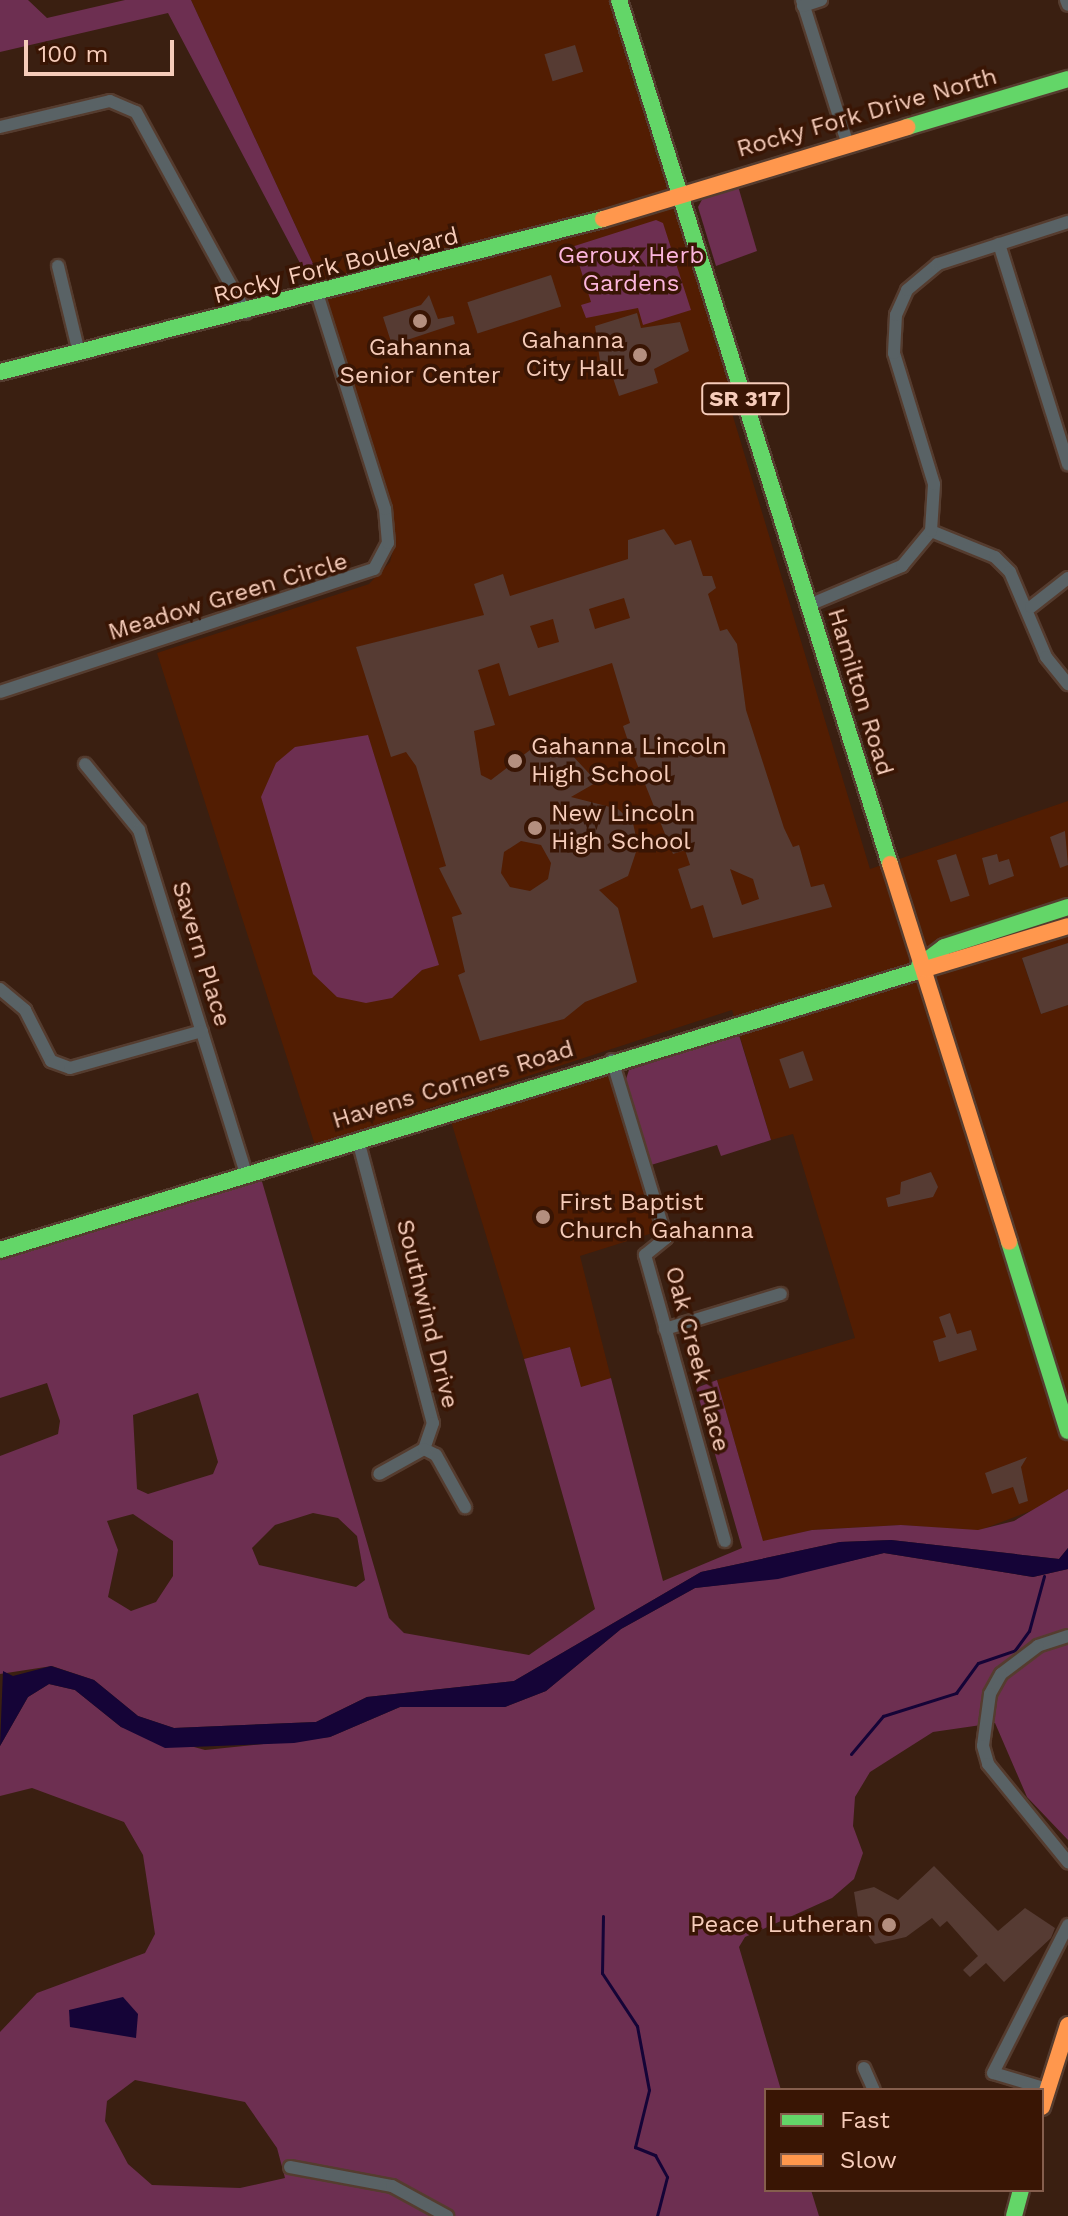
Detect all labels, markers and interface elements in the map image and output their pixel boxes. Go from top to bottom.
scale bar [28,24,178,74]
text: 100 m [38,40,108,68]
street label: Rocky Fork Drive North [733,62,1001,164]
street label: Rocky Fork Boulevard [210,221,462,311]
park label: Geroux Herb Gardens [558,242,704,298]
marker: Gahanna Senior Center [411,312,429,330]
place label: Gahanna City Hall [521,327,624,383]
place label: Gahanna Senior Center [339,334,501,390]
marker: Gahanna City Hall [631,346,649,364]
road number: SR 317 [701,381,789,417]
street label: Meadow Green Circle [105,547,351,647]
street label: Hamilton Road [821,605,899,779]
place label: Gahanna Lincoln High School [531,733,728,789]
marker: Gahanna Lincoln High School [506,752,524,770]
place label: New Lincoln High School [551,800,696,856]
marker: New Lincoln High School [526,819,544,837]
street label: Savern Place [165,878,237,1030]
street label: Havens Corners Road [329,1035,577,1135]
place label: First Baptist Church Gahanna [559,1189,754,1245]
marker: First Baptist Church Gahanna [534,1208,552,1226]
street label: Southwind Drive [390,1217,464,1411]
street label: Oak Creek Place [658,1263,736,1455]
place label: Peace Lutheran [690,1911,873,1939]
marker: Peace Lutheran [880,1916,898,1934]
legend [764,2088,1044,2192]
text: Fast [840,2106,890,2134]
text: Slow [840,2146,897,2174]

